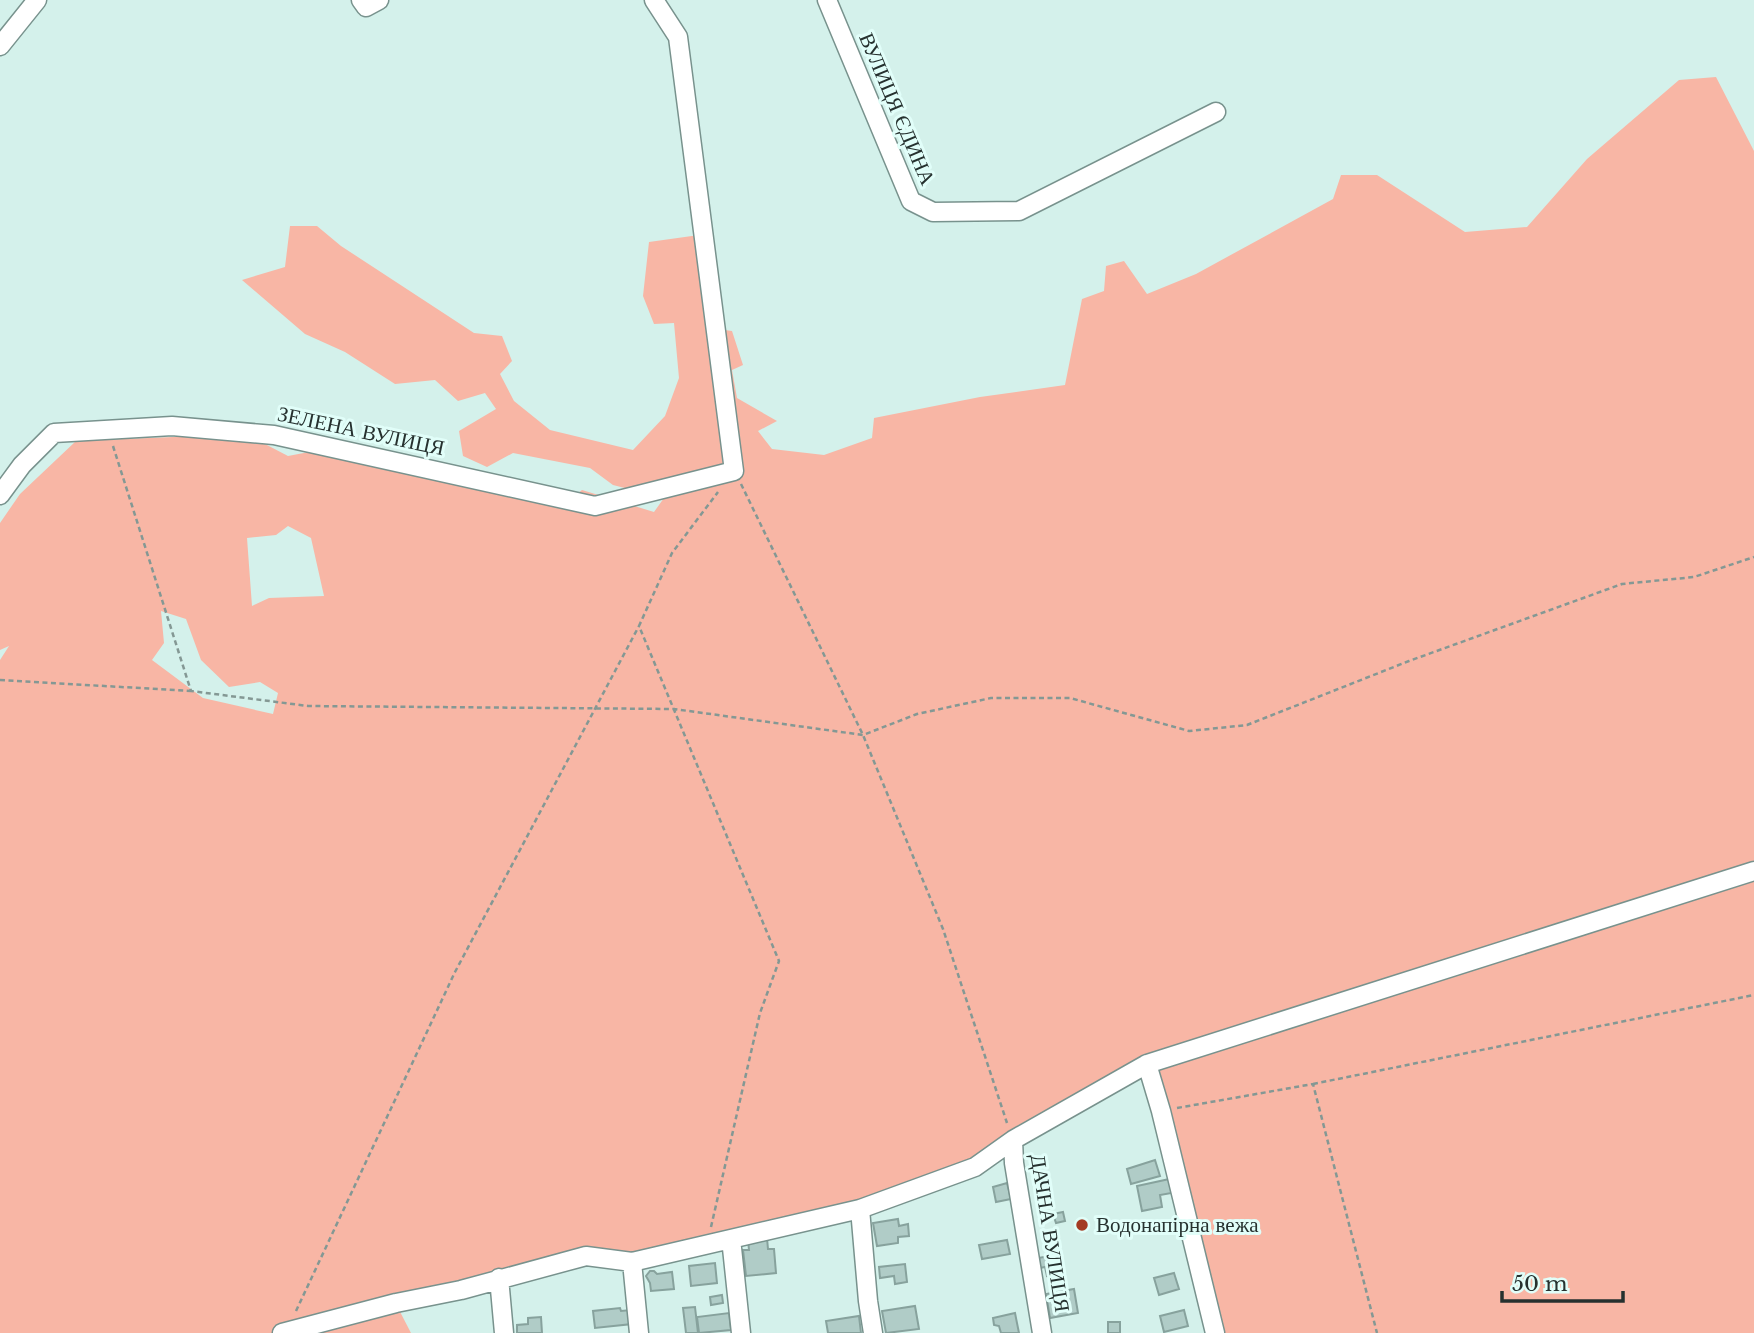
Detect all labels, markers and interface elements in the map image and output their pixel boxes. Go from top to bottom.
street label: ВУЛИЦЯ ЄДИНА [853,29,941,190]
street label: ЗЕЛЕНА ВУЛИЦЯ [275,401,447,461]
street label: ДАЧНА ВУЛИЦЯ [1025,1152,1075,1314]
place label: Водонапірна вежа [1096,1212,1259,1238]
marker: Водонапірна вежа [1074,1217,1090,1233]
scale bar [1502,1260,1623,1304]
text: 50 m [1512,1271,1568,1297]

